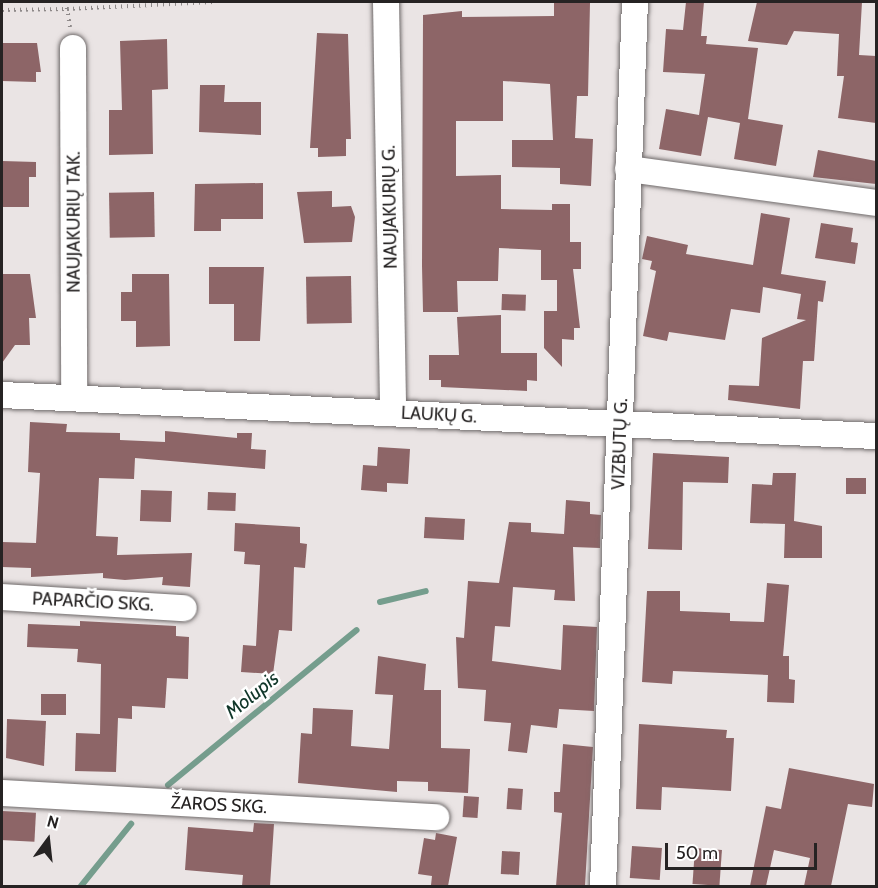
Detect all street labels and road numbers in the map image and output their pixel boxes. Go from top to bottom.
street label: NAUJAKURIŲ G. [378,145,402,269]
street label: NAUJAKURIŲ TAK. [63,151,85,293]
street label: VIZBUTŲ G. [608,398,632,490]
street label: LAUKŲ G. [401,402,477,428]
street label: PAPARČIO SKG. [32,588,154,616]
street label: ŽAROS SKG. [170,792,268,818]

